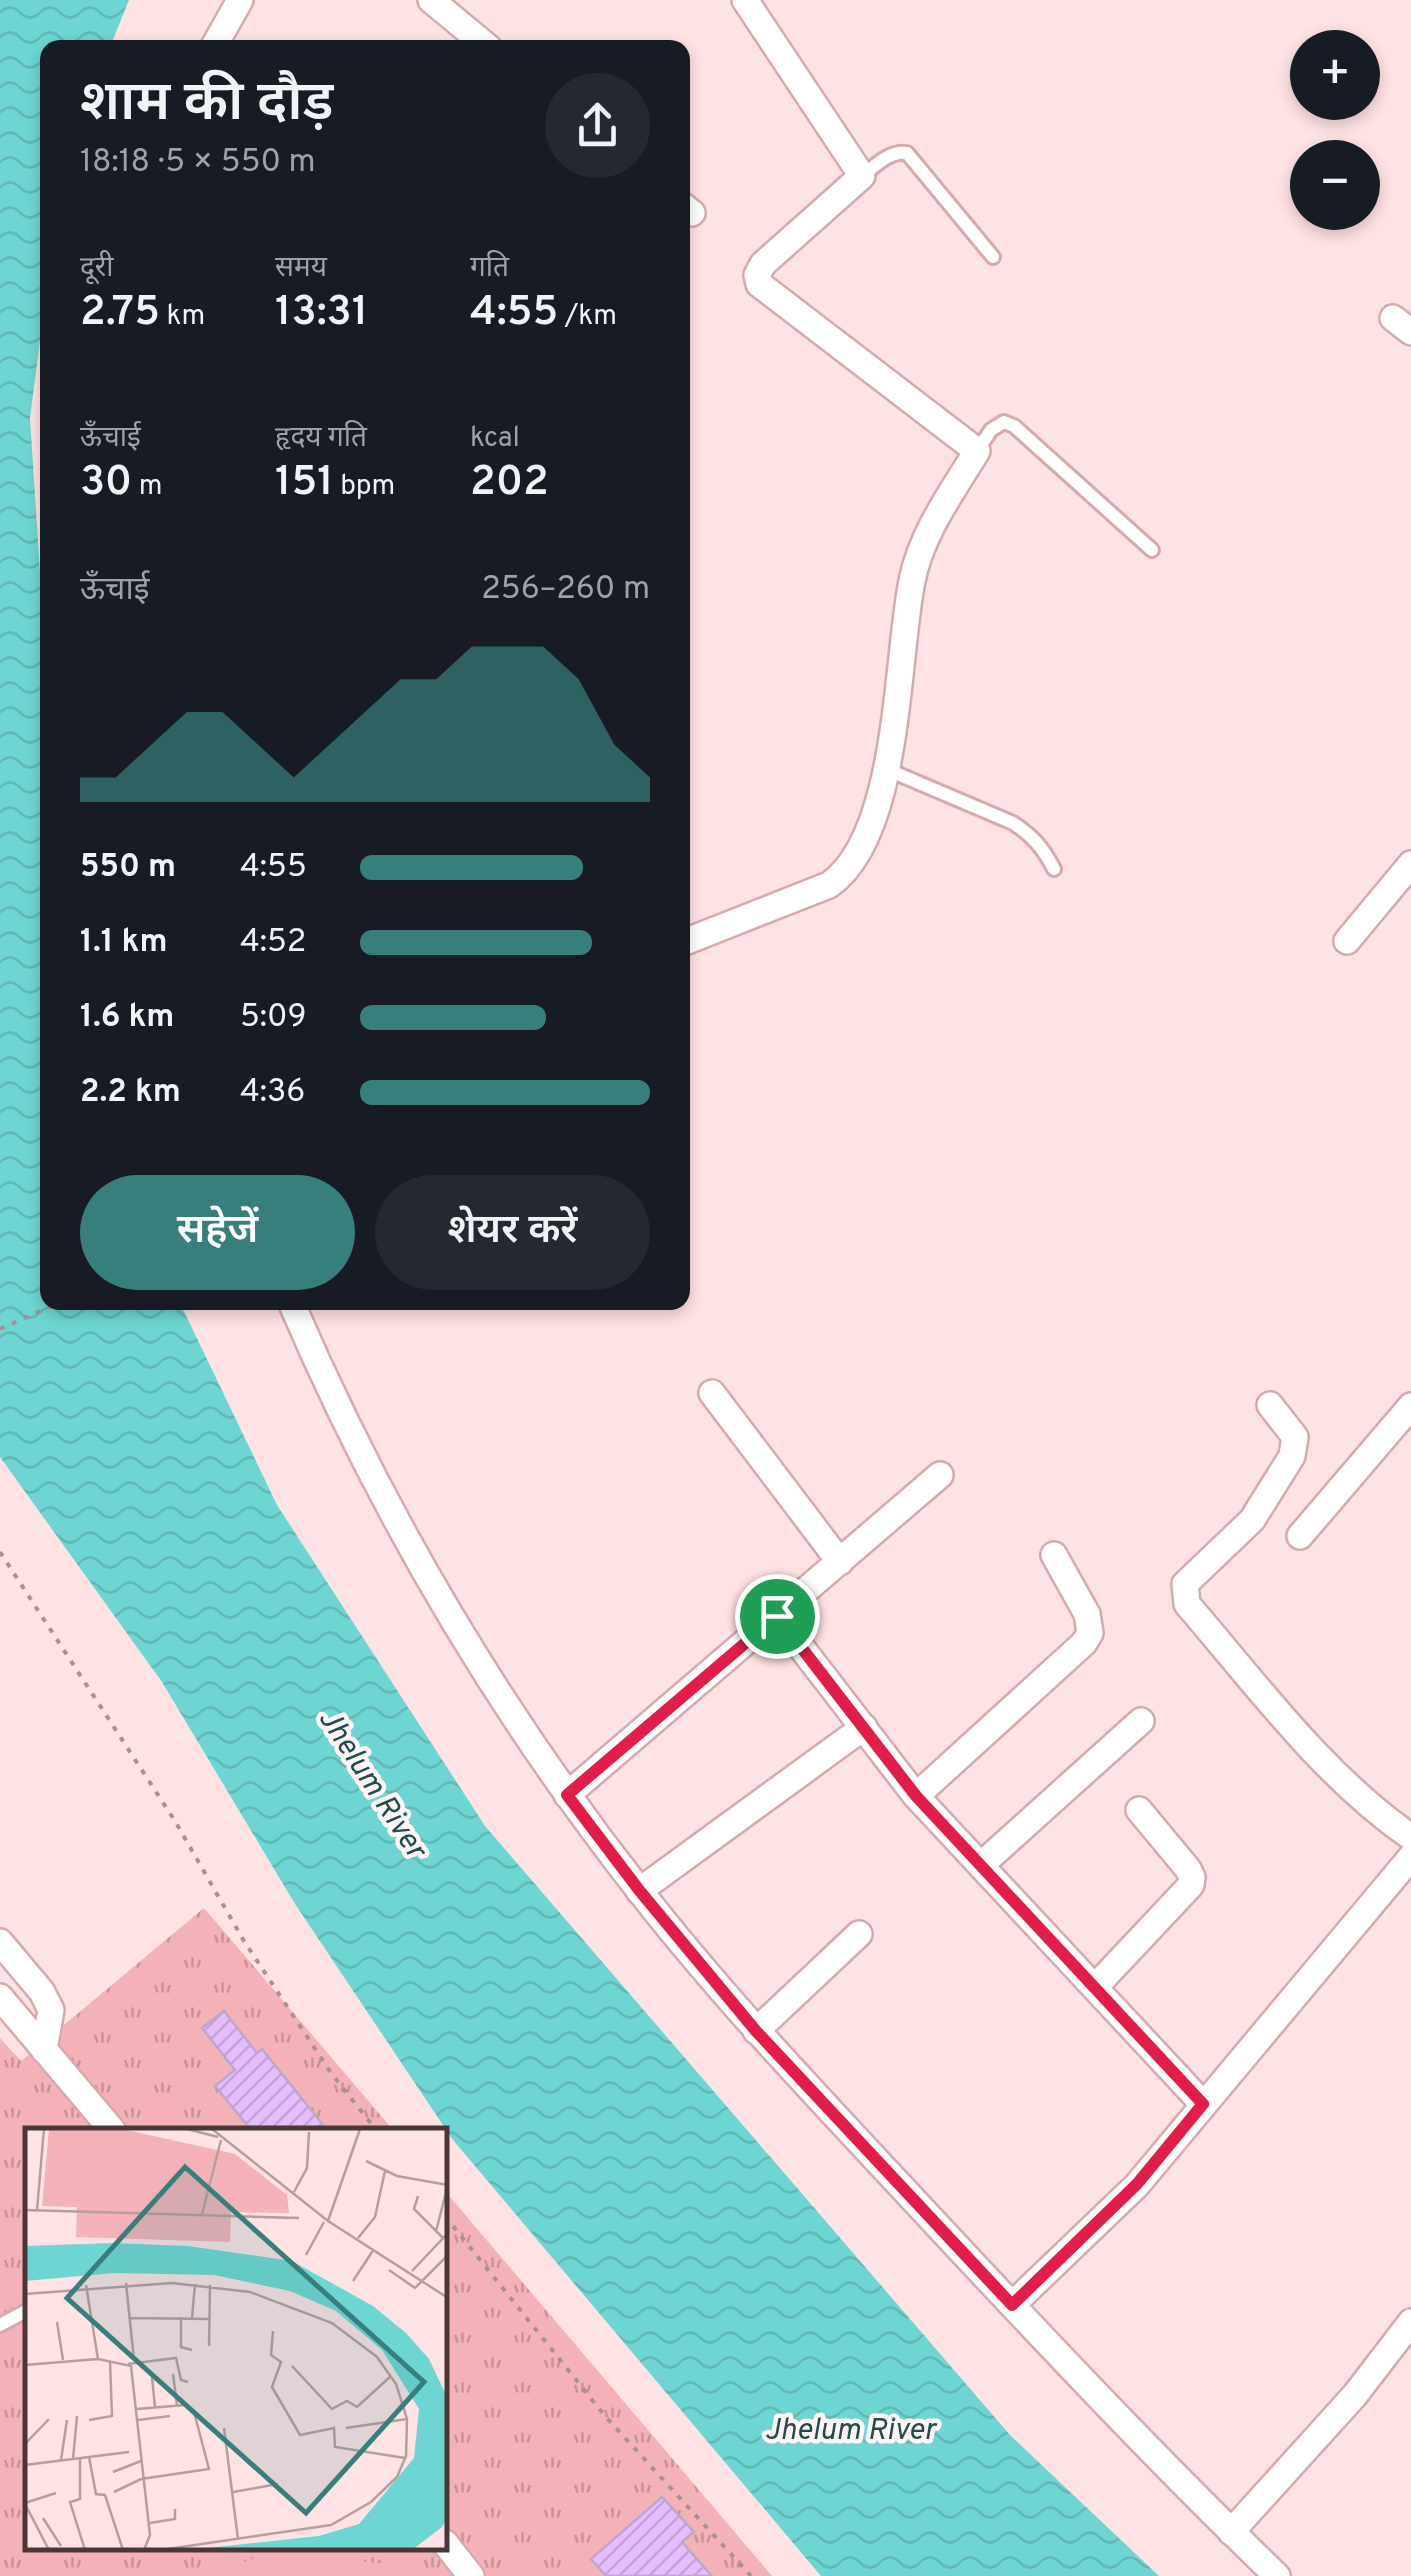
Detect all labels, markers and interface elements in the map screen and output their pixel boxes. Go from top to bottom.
map controls [1290,30,1380,230]
button: + [1290,30,1380,120]
text: शाम की दौड़ [80,70,333,140]
button: share [545,73,650,178]
button: − [1290,140,1380,230]
text: 18:18 · 5 × 550 m [80,143,316,183]
text: दूरी [80,251,114,287]
text: समय [275,251,327,287]
text: गति [470,251,509,287]
text: 2.75 [80,287,160,340]
text: 13:31 [275,287,368,340]
text: 4:55 [470,287,558,340]
text: km [160,299,205,335]
text: /km [558,299,617,335]
text: ऊँचाई [80,421,141,457]
text: हृदय गति [275,421,367,457]
text: kcal [470,421,520,457]
text: 30 [80,457,132,510]
text: 151 [275,457,334,510]
text: 202 [470,457,549,510]
text: m [132,469,162,505]
text: bpm [334,469,395,505]
text: 256–260 m [481,570,650,610]
text: ऊँचाई [80,571,149,611]
text: 550 m [80,848,176,888]
text: 4:55 [240,848,307,888]
text: 1.1 km [80,923,168,963]
text: 4:52 [240,923,306,963]
text: 1.6 km [80,998,174,1038]
text: 5:09 [240,998,307,1038]
text: 2.2 km [80,1073,181,1113]
text: 4:36 [240,1073,305,1113]
button: सहेजें [80,1175,355,1290]
button: शेयर करें [375,1175,650,1290]
pin [735,1574,820,1659]
icon: arrive [750,1589,805,1644]
water label: Jhelum River [309,1703,434,1868]
inset map [25,2128,448,2551]
water label: Jhelum River [764,2413,938,2450]

